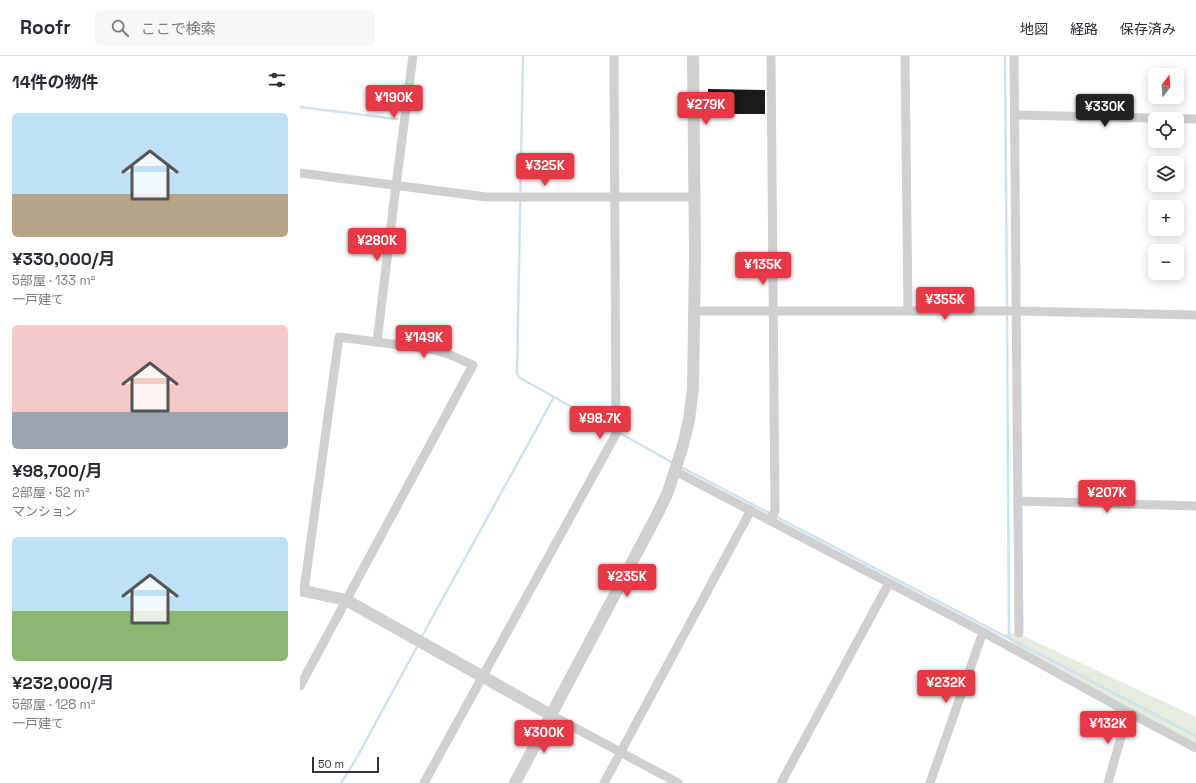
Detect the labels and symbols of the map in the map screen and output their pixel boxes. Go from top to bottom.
north arrow [1148,68,1184,104]
pin: ¥190K [366,85,422,119]
pin: ¥279K [678,92,734,126]
pin: ¥330K [1077,94,1133,128]
pin: ¥325K [517,153,573,187]
pin: ¥280K [349,228,405,262]
pin: ¥135K [735,252,791,286]
pin: ¥355K [917,287,973,321]
pin: ¥149K [396,325,452,359]
pin: ¥98.7K [567,406,633,440]
pin: ¥207K [1079,480,1135,514]
pin: ¥235K [599,564,655,598]
pin: ¥232K [918,670,974,704]
pin: ¥132K [1080,711,1136,745]
pin: ¥300K [516,720,572,754]
scale bar [312,755,379,774]

